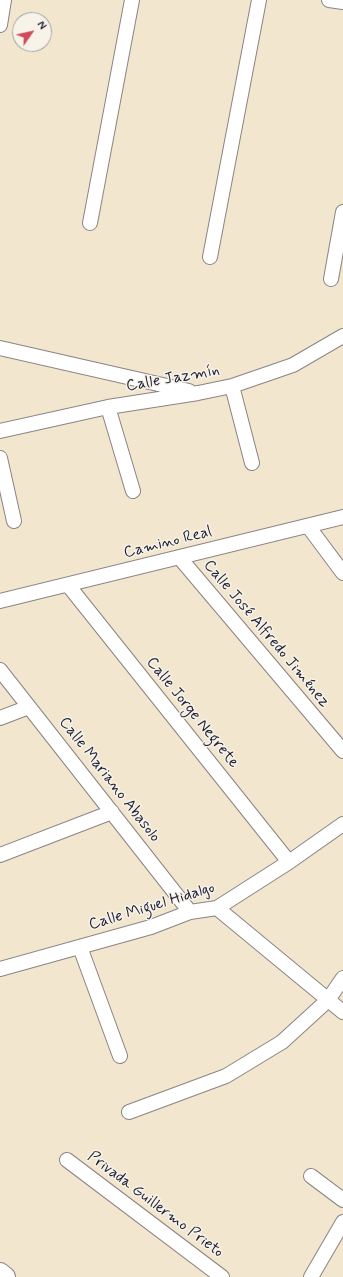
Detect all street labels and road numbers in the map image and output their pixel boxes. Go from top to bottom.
street label: Calle Jazmín [125,361,221,397]
street label: Camino Real [122,523,214,563]
street label: Calle José Alfredo Jiménez [199,556,333,712]
street label: Calle Jorge Negrete [141,654,243,772]
street label: Calle Mariano Abasolo [54,714,164,846]
street label: Calle Miguel Hidalgo [87,879,217,935]
street label: Privada Guillermo Prieto [83,1148,227,1262]

